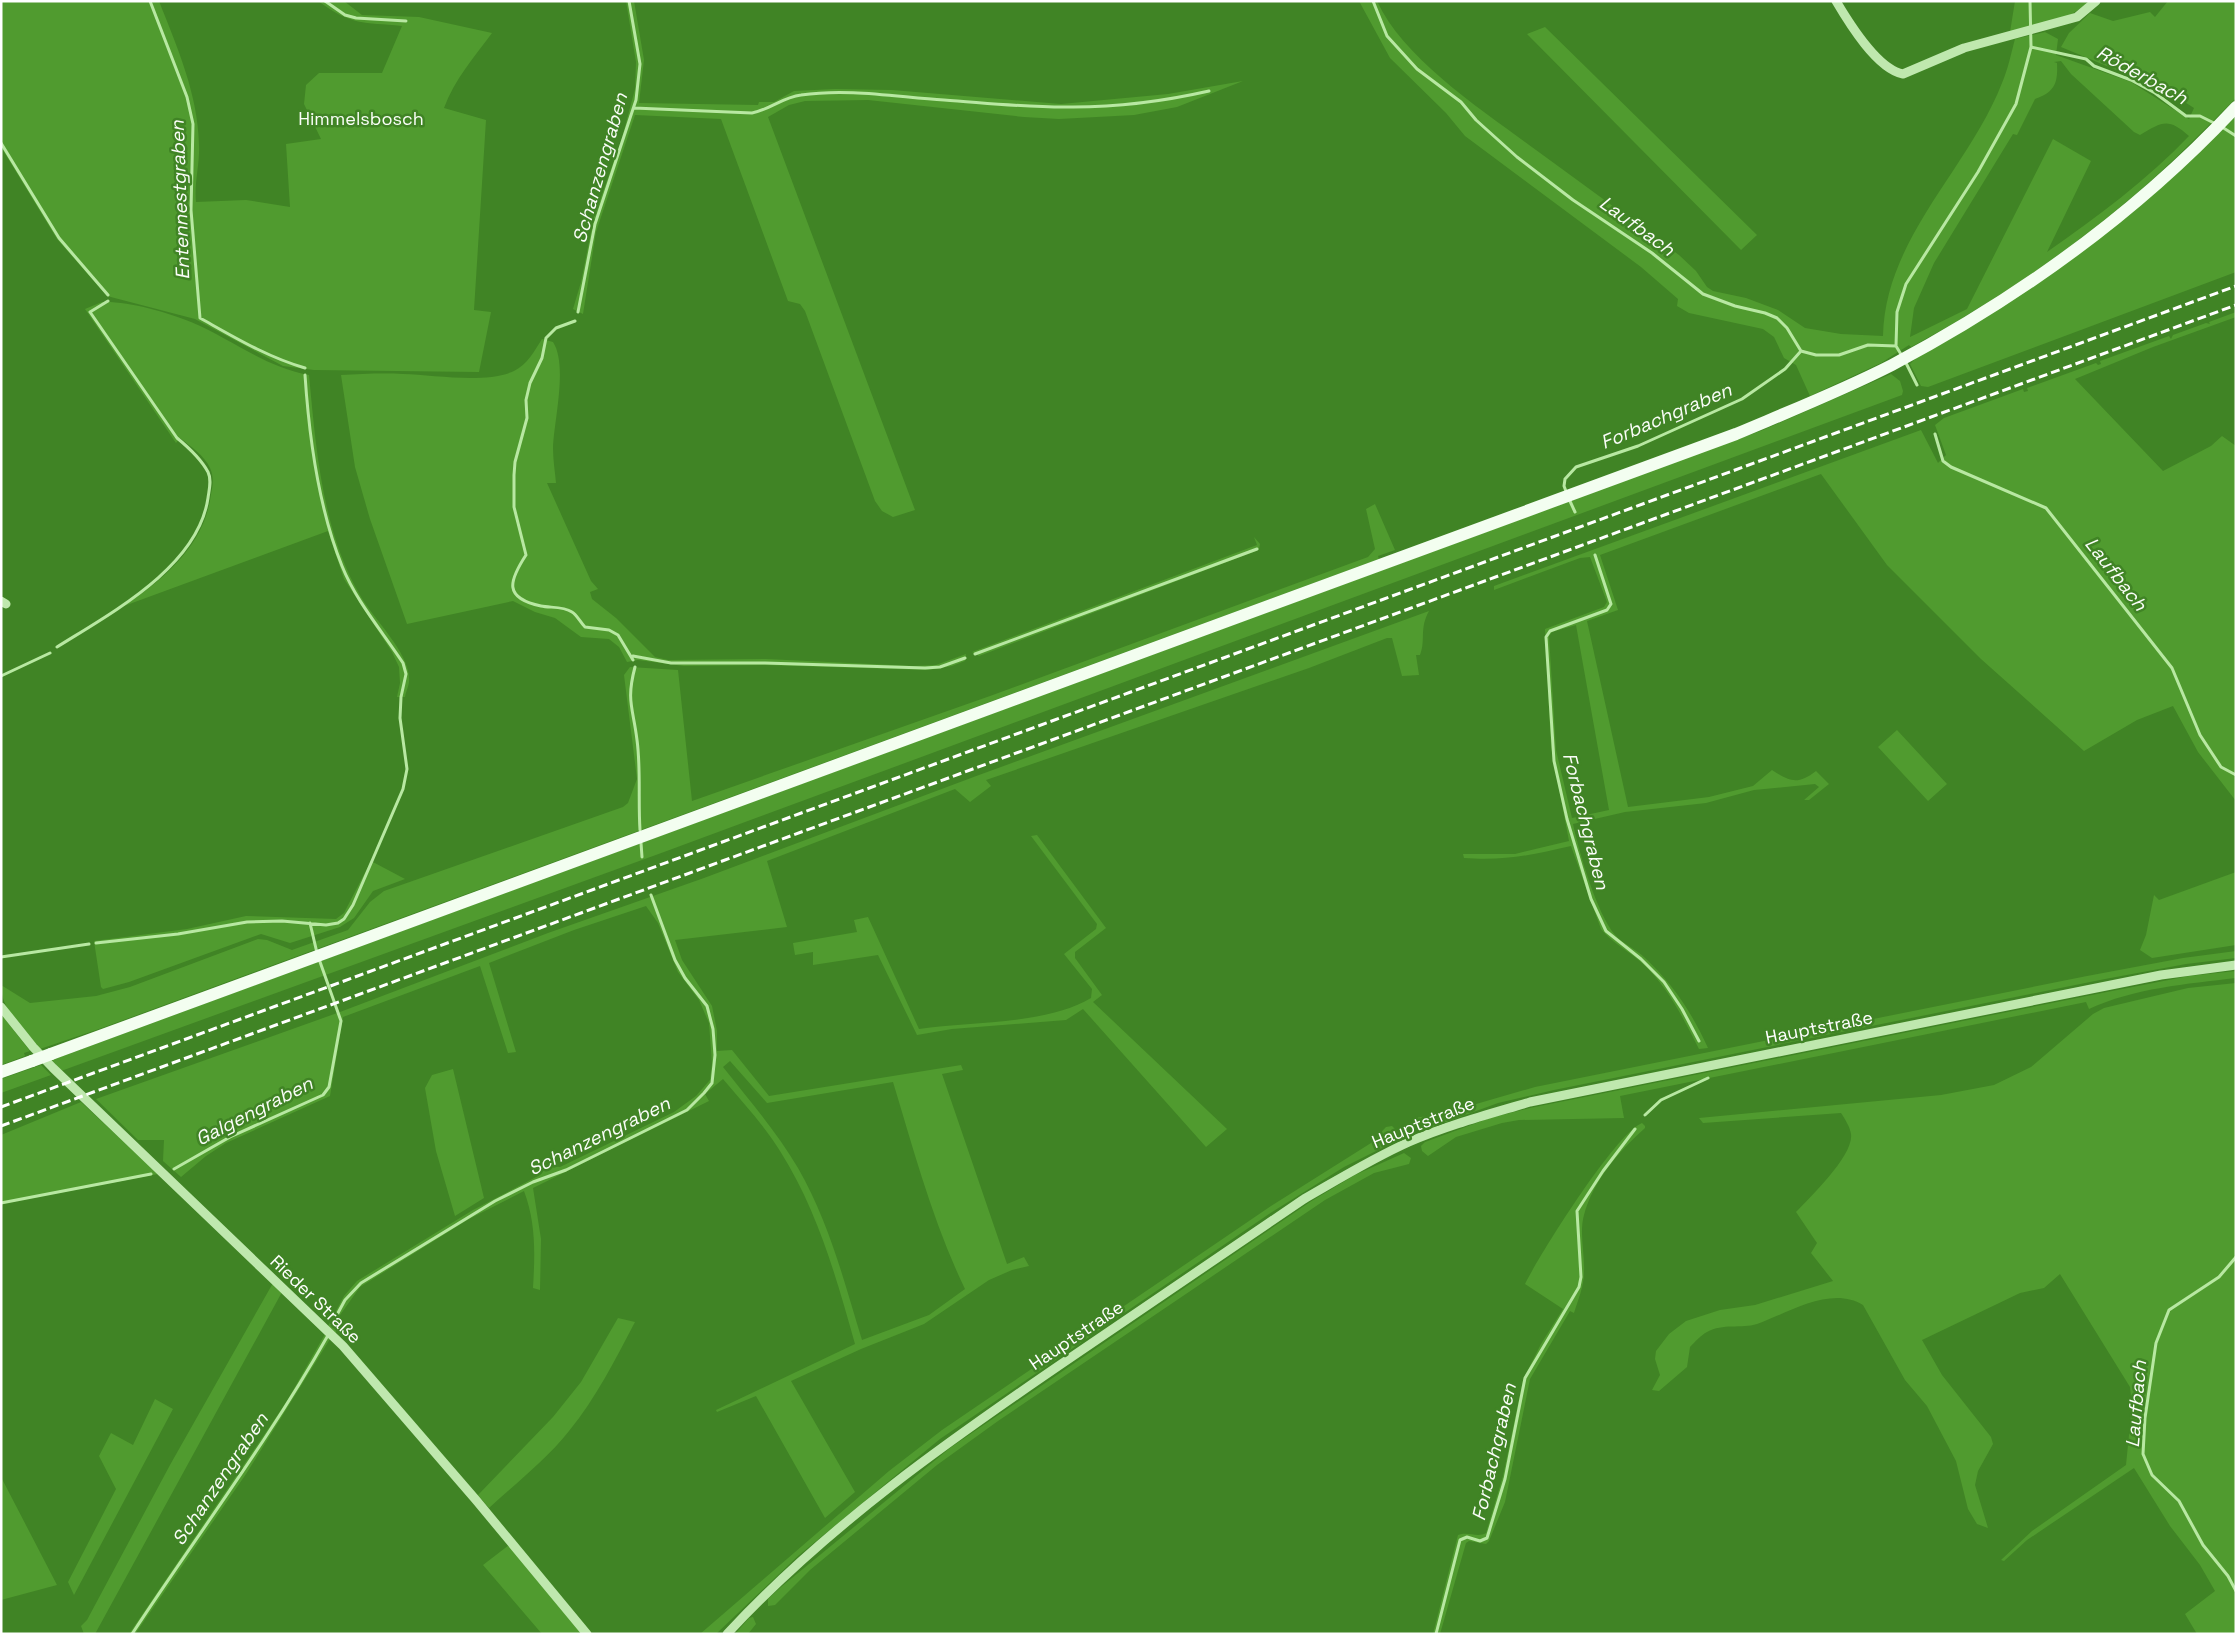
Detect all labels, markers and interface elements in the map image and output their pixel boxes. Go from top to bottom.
water label: Röderbach [2092,40,2192,110]
water label: Schanzengraben [567,90,633,246]
park label: Himmelsbosch [298,107,424,130]
water label: Entennestgraben [165,119,195,280]
water label: Laufbach [1594,190,1680,262]
water label: Forbachgraben [1597,377,1736,455]
water label: Laufbach [2079,532,2153,616]
water label: Forbachgraben [1557,750,1615,892]
street label: Hauptstraße [1763,1005,1875,1049]
water label: Galgengraben [191,1071,317,1151]
water label: Schanzengraben [524,1091,674,1181]
street label: Hauptstraße [1368,1091,1478,1153]
street label: Rieder Straße [266,1250,366,1348]
street label: Hauptstraße [1024,1295,1128,1375]
water label: Laufbach [2120,1359,2152,1448]
water label: Forbachgraben [1466,1381,1522,1523]
water label: Schanzengraben [166,1408,274,1550]

